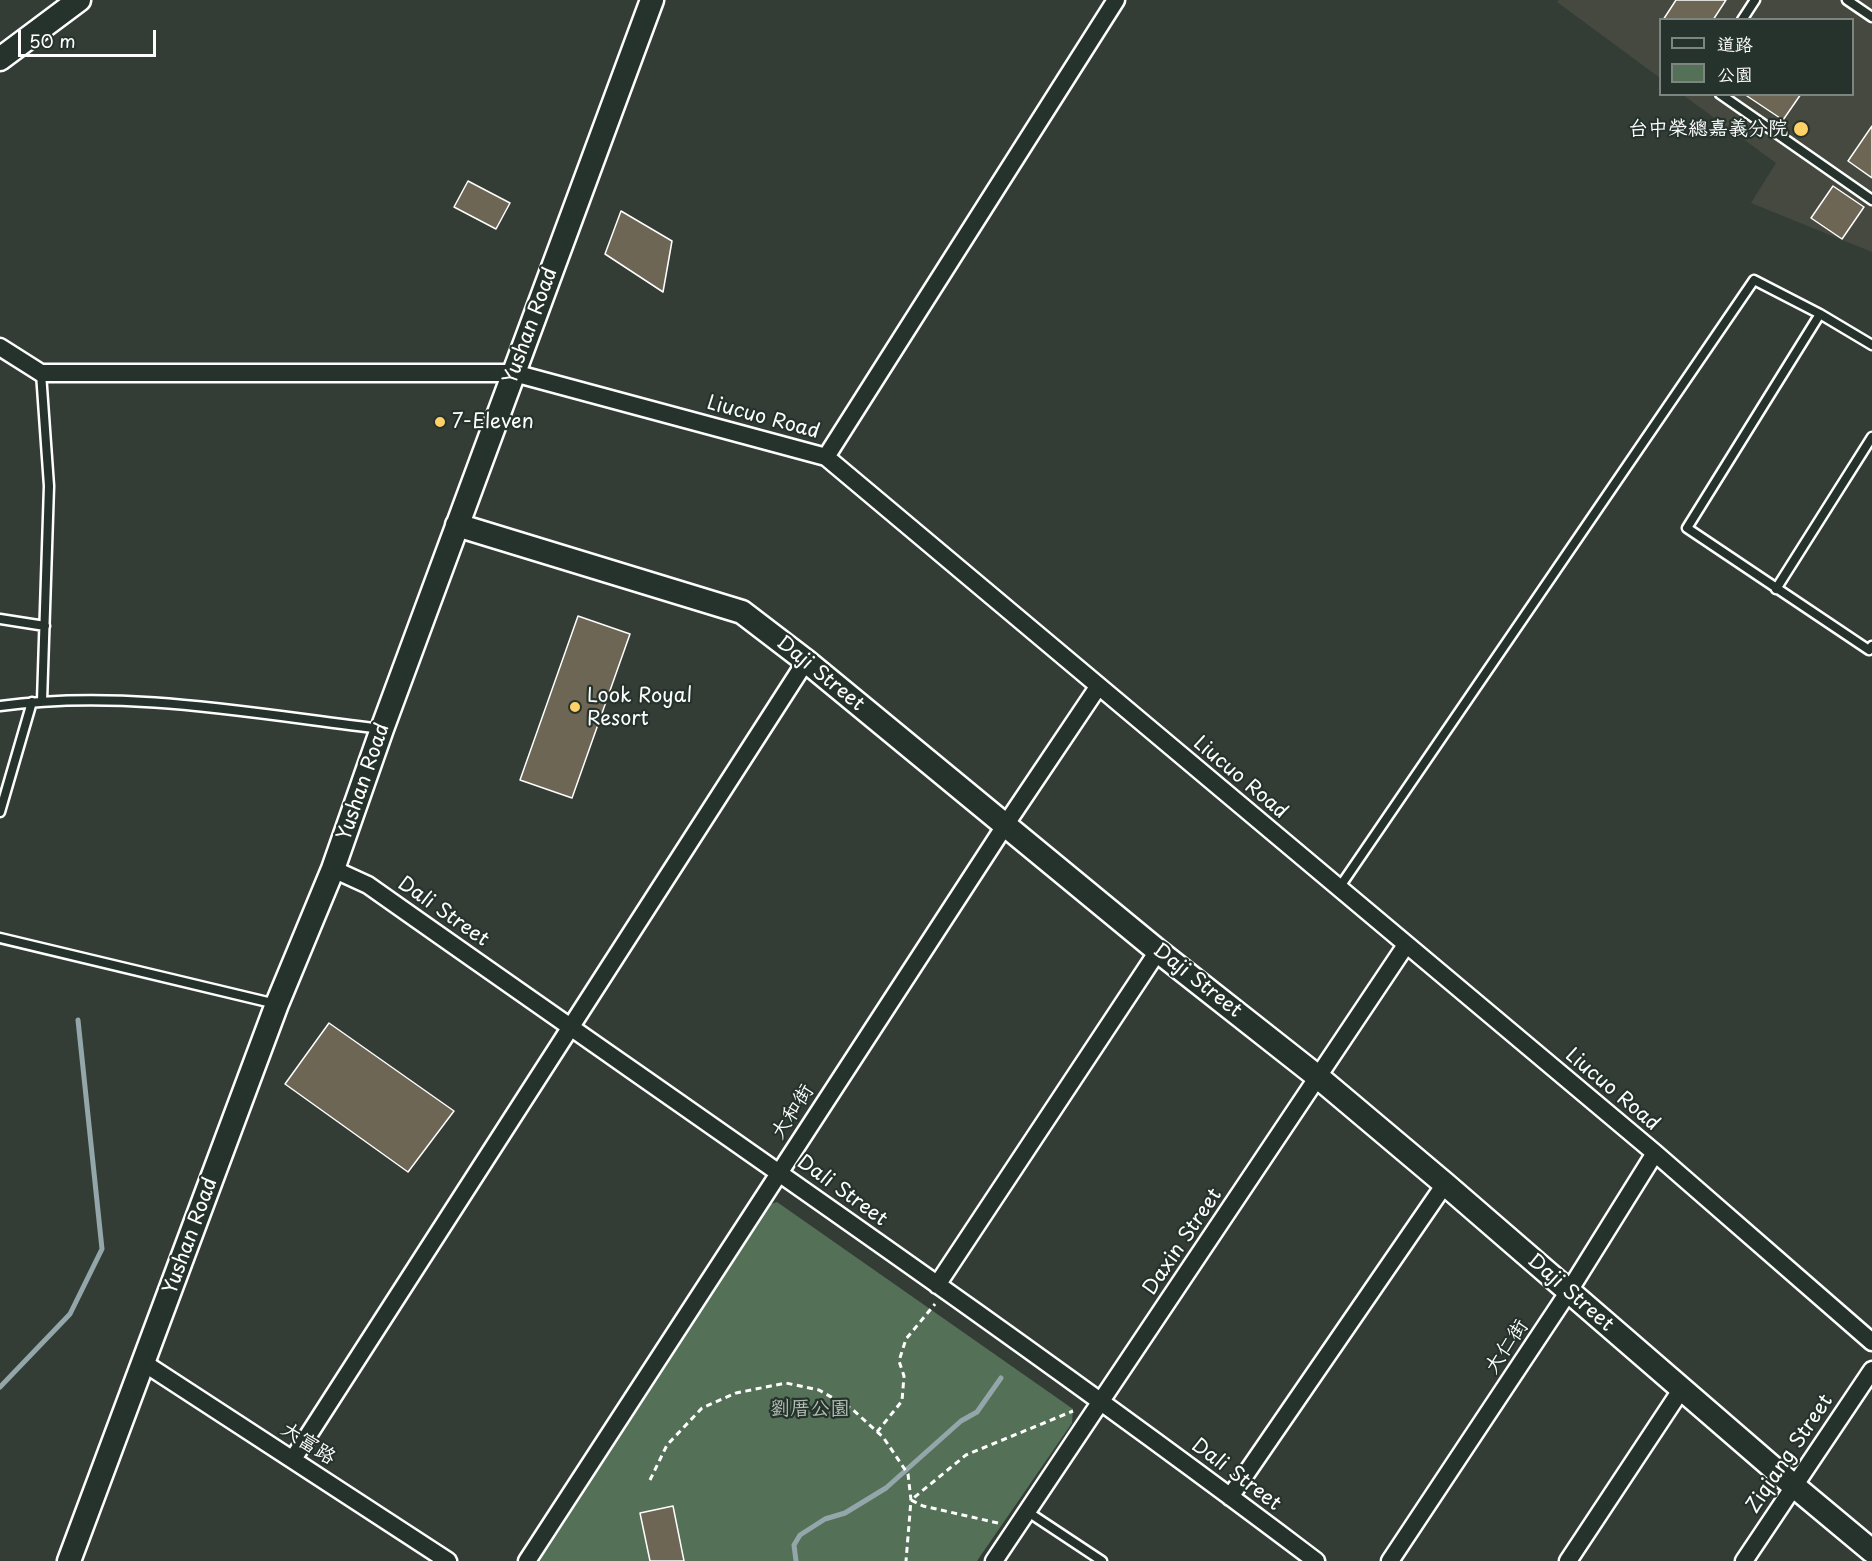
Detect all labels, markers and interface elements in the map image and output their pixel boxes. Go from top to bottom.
scale bar [21,18,159,56]
legend [1659,18,1854,96]
text: 50 m [29,27,76,54]
text: 道路 [1717,30,1753,57]
text: 公園 [1717,60,1753,87]
place label: 台中榮總嘉義分院 [1628,117,1788,141]
marker: 台中榮總嘉義分院 [1792,120,1810,138]
street label: Yushan Road [499,264,563,388]
street label: Liucuo Road [704,391,822,445]
place label: 7-Eleven [452,410,534,434]
marker: 7-Eleven [433,415,447,429]
street label: Daji Street [771,631,869,717]
place label: Look Royal Resort [587,684,692,731]
marker: Look Royal Resort [568,700,582,714]
street label: Yushan Road [333,720,395,844]
street label: Liucuo Road [1188,732,1292,824]
street label: Dali Street [393,872,493,952]
street label: Daji Street [1148,939,1246,1023]
street label: Liucuo Road [1560,1044,1664,1136]
street label: 大和街 [767,1080,819,1144]
street label: Dali Street [792,1150,892,1232]
street label: Yushan Road [159,1174,223,1298]
street label: Daxin Street [1139,1184,1227,1300]
street label: Daji Street [1522,1249,1618,1337]
street label: 大仁街 [1480,1315,1534,1379]
street label: Ziqiang Street [1742,1390,1838,1518]
park label: 劉厝公園 [770,1397,850,1421]
street label: 大富路 [276,1418,340,1470]
street label: Dali Street [1187,1434,1285,1516]

